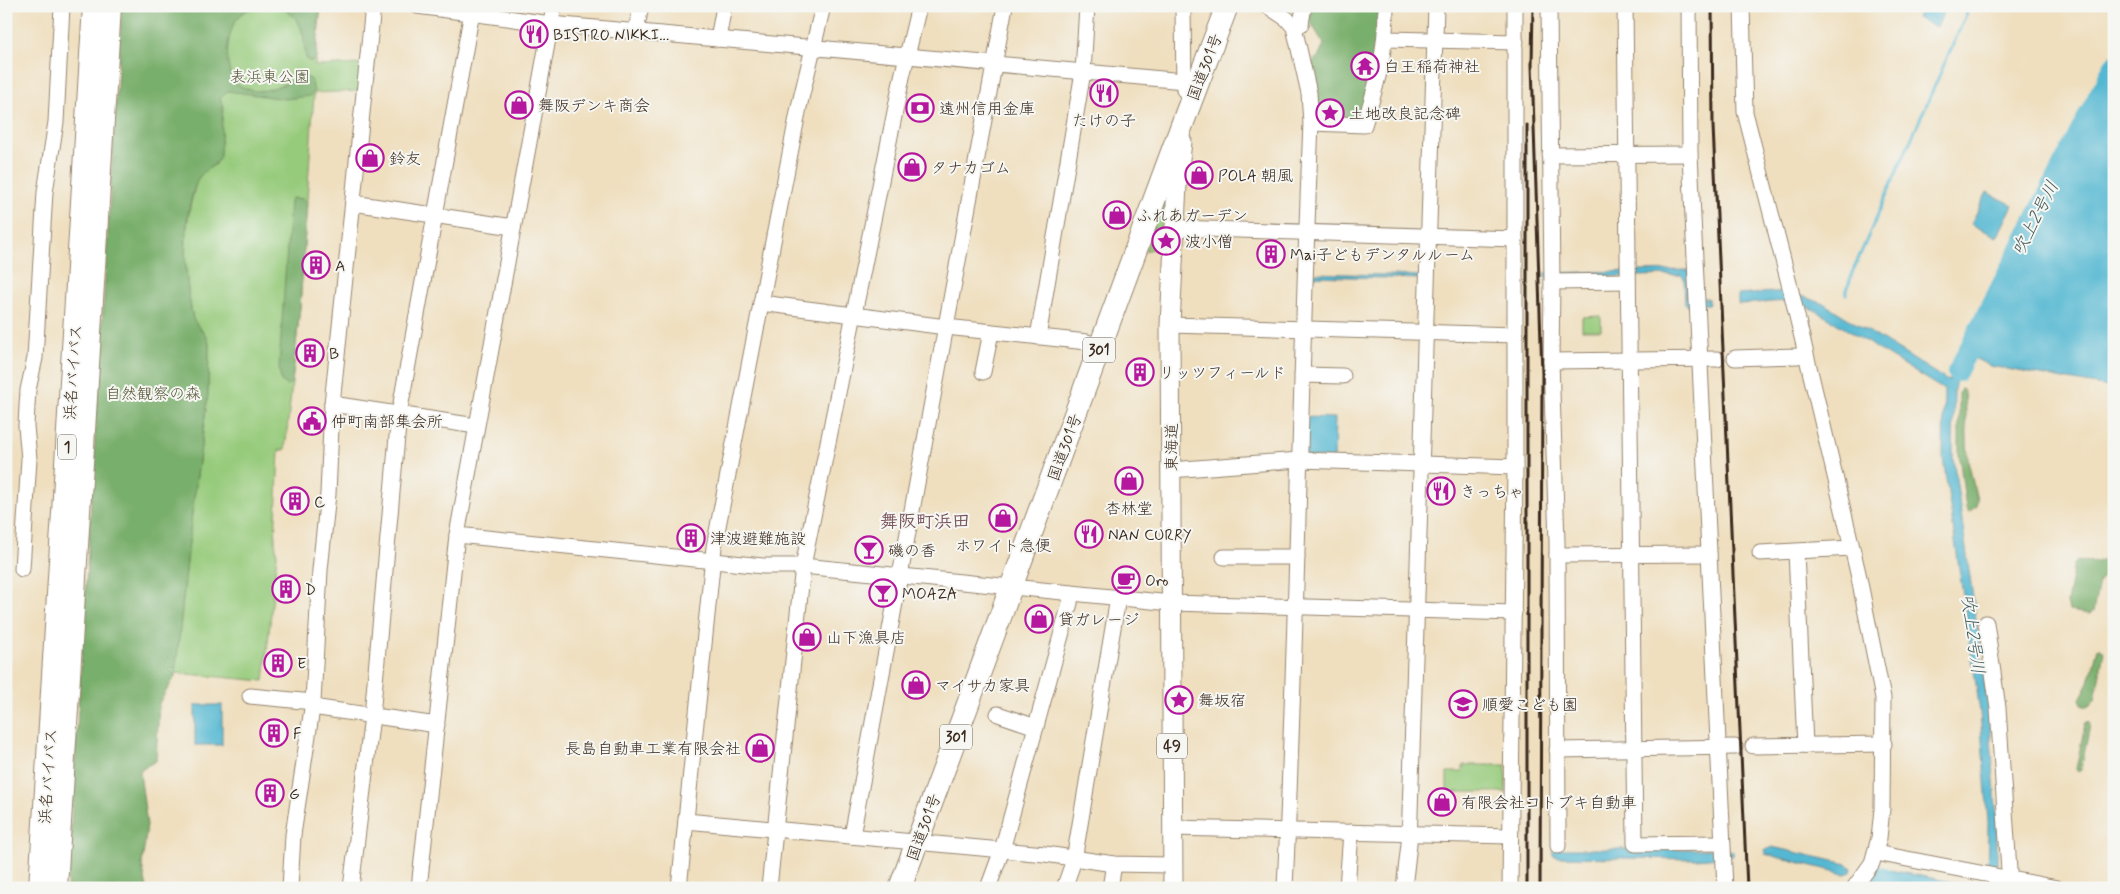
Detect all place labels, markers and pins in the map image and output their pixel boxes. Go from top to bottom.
restaurant icon: BISTRO NIKKI... [519,19,549,49]
place label: BISTRO NIKKI... [553,25,669,46]
temple icon: 白王稲荷神社 [1350,51,1380,81]
place label: 白王稲荷神社 [1384,57,1480,78]
restaurant icon: たけの子 [1089,78,1119,108]
shop icon: 舞阪デンキ商会 [504,90,534,120]
bank icon: 遠州信用金庫 [905,93,935,123]
place label: 舞阪デンキ商会 [538,96,650,117]
place icon: 土地改良記念碑 [1315,98,1345,128]
place label: 遠州信用金庫 [939,99,1035,120]
place label: 土地改良記念碑 [1349,104,1461,125]
place label: たけの子 [1072,111,1136,132]
shop icon: 鈴友 [355,143,385,173]
place label: 鈴友 [389,149,421,170]
shop icon: タナカゴム [897,152,927,182]
place label: タナカゴム [931,158,1011,179]
shop icon: POLA 朝風 [1184,160,1214,190]
place label: POLA 朝風 [1218,166,1293,187]
shop icon: ふれあガーデン [1102,200,1132,230]
place label: ふれあガーデン [1136,206,1248,227]
place icon: 波小僧 [1151,226,1181,256]
place label: 波小僧 [1185,232,1233,253]
building icon: Mai子どもデンタルルーム [1256,239,1286,269]
place label: Mai子どもデンタルルーム [1290,245,1475,266]
building icon: A [301,250,331,280]
place label: A [335,256,345,277]
building icon: B [295,338,325,368]
place label: B [329,344,339,365]
building icon: リッツフィールド [1125,357,1155,387]
place label: リッツフィールド [1159,363,1286,384]
public building icon: 仲町南部集会所 [297,406,327,436]
place label: 仲町南部集会所 [331,412,443,433]
shop icon: 杏林堂 [1114,466,1144,496]
restaurant icon: きっちゃ [1426,476,1456,506]
place label: きっちゃ [1460,482,1524,503]
building icon: C [280,486,310,516]
place label: C [314,492,325,513]
place label: 杏林堂 [1105,499,1153,520]
shop icon: ホワイト急便 [988,503,1018,533]
restaurant icon: NAN CURRY [1074,519,1104,549]
building icon: 津波避難施設 [676,523,706,553]
place label: NAN CURRY [1108,525,1192,546]
place label: 津波避難施設 [710,529,806,550]
bar icon: 磯の香 [854,535,884,565]
place label: ホワイト急便 [955,536,1051,557]
place label: 磯の香 [888,541,936,562]
cafe icon: Oro [1111,565,1141,595]
place label: Oro [1145,571,1169,592]
building icon: D [271,574,301,604]
bar icon: MOAZA [868,578,898,608]
place label: D [305,580,316,601]
place label: MOAZA [902,584,957,605]
shop icon: 貸ガレージ [1024,604,1054,634]
place label: 貸ガレージ [1058,610,1139,631]
shop icon: 山下漁具店 [792,622,822,652]
place label: 山下漁具店 [826,628,906,649]
building icon: E [263,648,293,678]
place label: E [297,654,306,675]
shop icon: マイサカ家具 [901,670,931,700]
place label: マイサカ家具 [935,676,1030,697]
place icon: 舞坂宿 [1164,685,1194,715]
school or university icon: 順愛こども園 [1448,689,1478,719]
place label: 舞坂宿 [1198,691,1246,712]
place label: 順愛こども園 [1482,695,1578,716]
building icon: F [259,718,289,748]
place label: F [293,724,302,745]
shop icon: 長島自動車工業有限会社 [745,733,775,763]
place label: 長島自動車工業有限会社 [565,739,741,760]
building icon: G [255,778,285,808]
place label: G [289,784,300,805]
shop icon: 有限会社コトブキ自動車 [1427,787,1457,817]
place label: 有限会社コトブキ自動車 [1461,793,1637,814]

